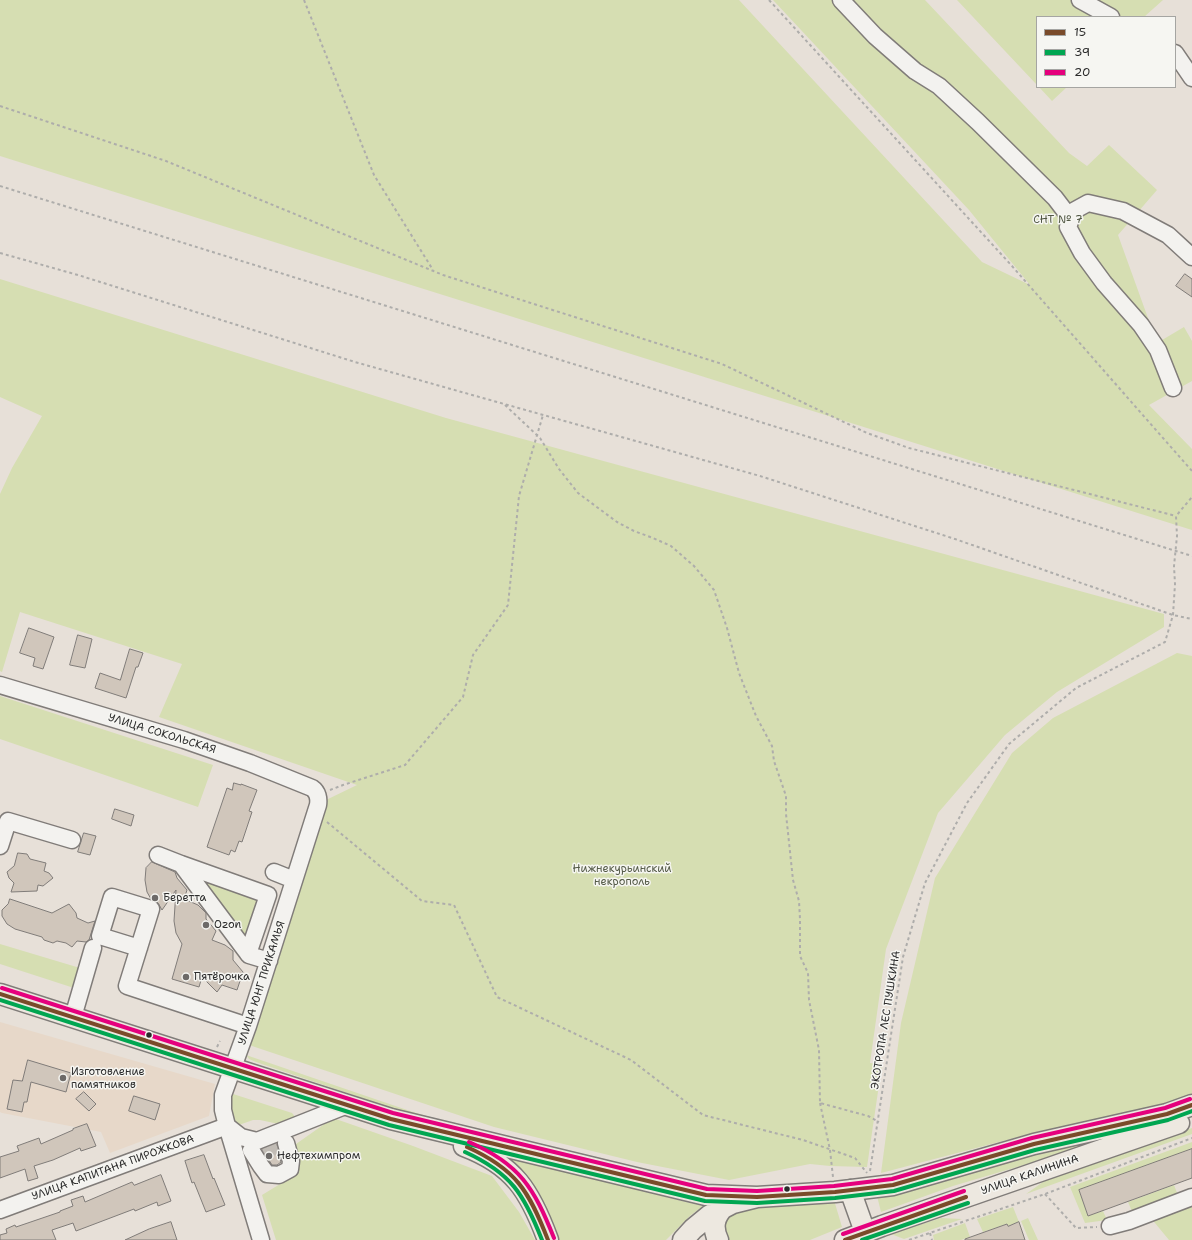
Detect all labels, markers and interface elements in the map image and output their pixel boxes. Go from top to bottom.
legend [1036,16,1176,88]
text: 15 [1074,24,1086,40]
text: 39 [1074,44,1090,60]
text: 20 [1074,64,1090,80]
park label: СНТ № 7 [1033,213,1083,227]
street label: УЛИЦА СОКОЛЬСКАЯ [106,711,218,757]
park label: Нижнекурьинский некрополь [573,862,671,888]
place label: Беретта [163,891,206,905]
marker: Беретта [150,893,160,903]
place label: Ozon [214,918,241,932]
street label: УЛИЦА ЮНГ ПРИКАМЬЯ [236,919,288,1047]
marker: Ozon [201,920,211,930]
street label: ЭКОТРОПА ЛЕС ПУШКИНА [869,950,903,1090]
place label: Пятёрочка [194,970,250,984]
marker: Пятёрочка [181,972,191,982]
unlabelled marker [144,1030,154,1040]
place label: Изготовление памятников [71,1065,145,1091]
marker: Изготовление памятников [58,1073,68,1083]
street label: УЛИЦА КАПИТАНА ПИРОЖКОВА [30,1132,196,1204]
place label: Нефтехимпром [277,1149,360,1163]
marker: Нефтехимпром [264,1151,274,1161]
street label: УЛИЦА КАЛИНИНА [979,1152,1081,1198]
unlabelled marker [782,1184,792,1194]

